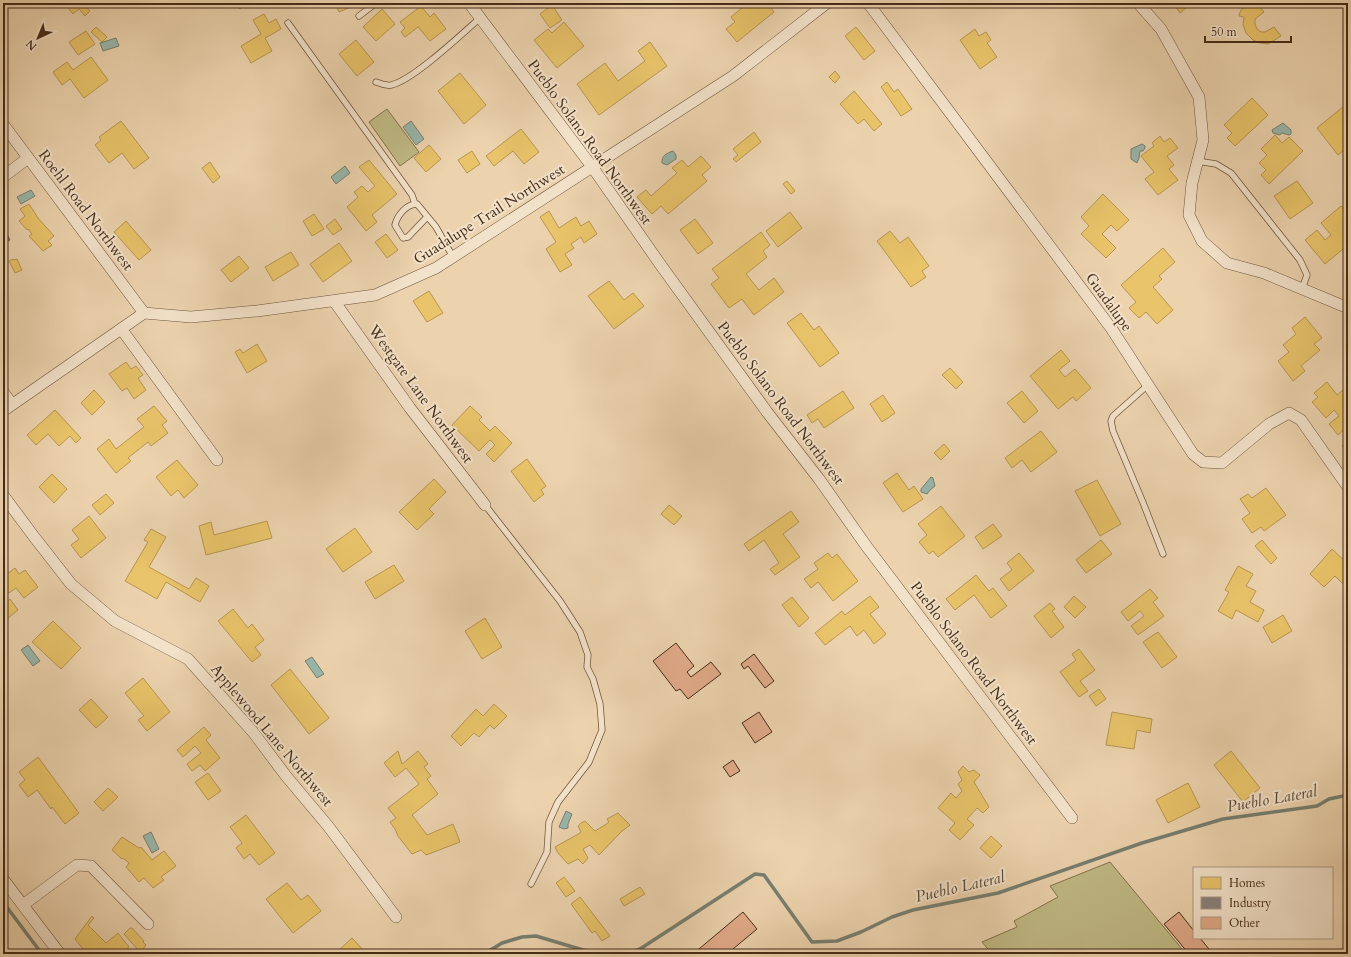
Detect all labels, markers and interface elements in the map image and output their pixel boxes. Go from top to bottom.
north arrow [18,18,58,58]
scale bar [1205,18,1291,44]
text: 50 m [1211,24,1238,40]
text: N [22,36,40,54]
street label: Pueblo Solano Road Northwest [523,55,657,229]
street label: Roehl Road Northwest [34,146,138,275]
street label: Guadalupe Trail Northwest [410,159,569,269]
street label: Guadalupe [1081,269,1137,335]
street label: Pueblo Solano Road Northwest [713,317,849,489]
street label: Westgate Lane Northwest [363,320,478,467]
street label: Pueblo Solano Road Northwest [906,577,1042,749]
street label: Applewood Lane Northwest [206,659,338,811]
water label: Pueblo Lateral [1225,780,1319,818]
water label: Pueblo Lateral [913,866,1007,908]
legend [1193,867,1333,939]
text: Homes [1229,875,1265,891]
text: Industry [1229,895,1272,911]
text: Other [1229,915,1260,931]

